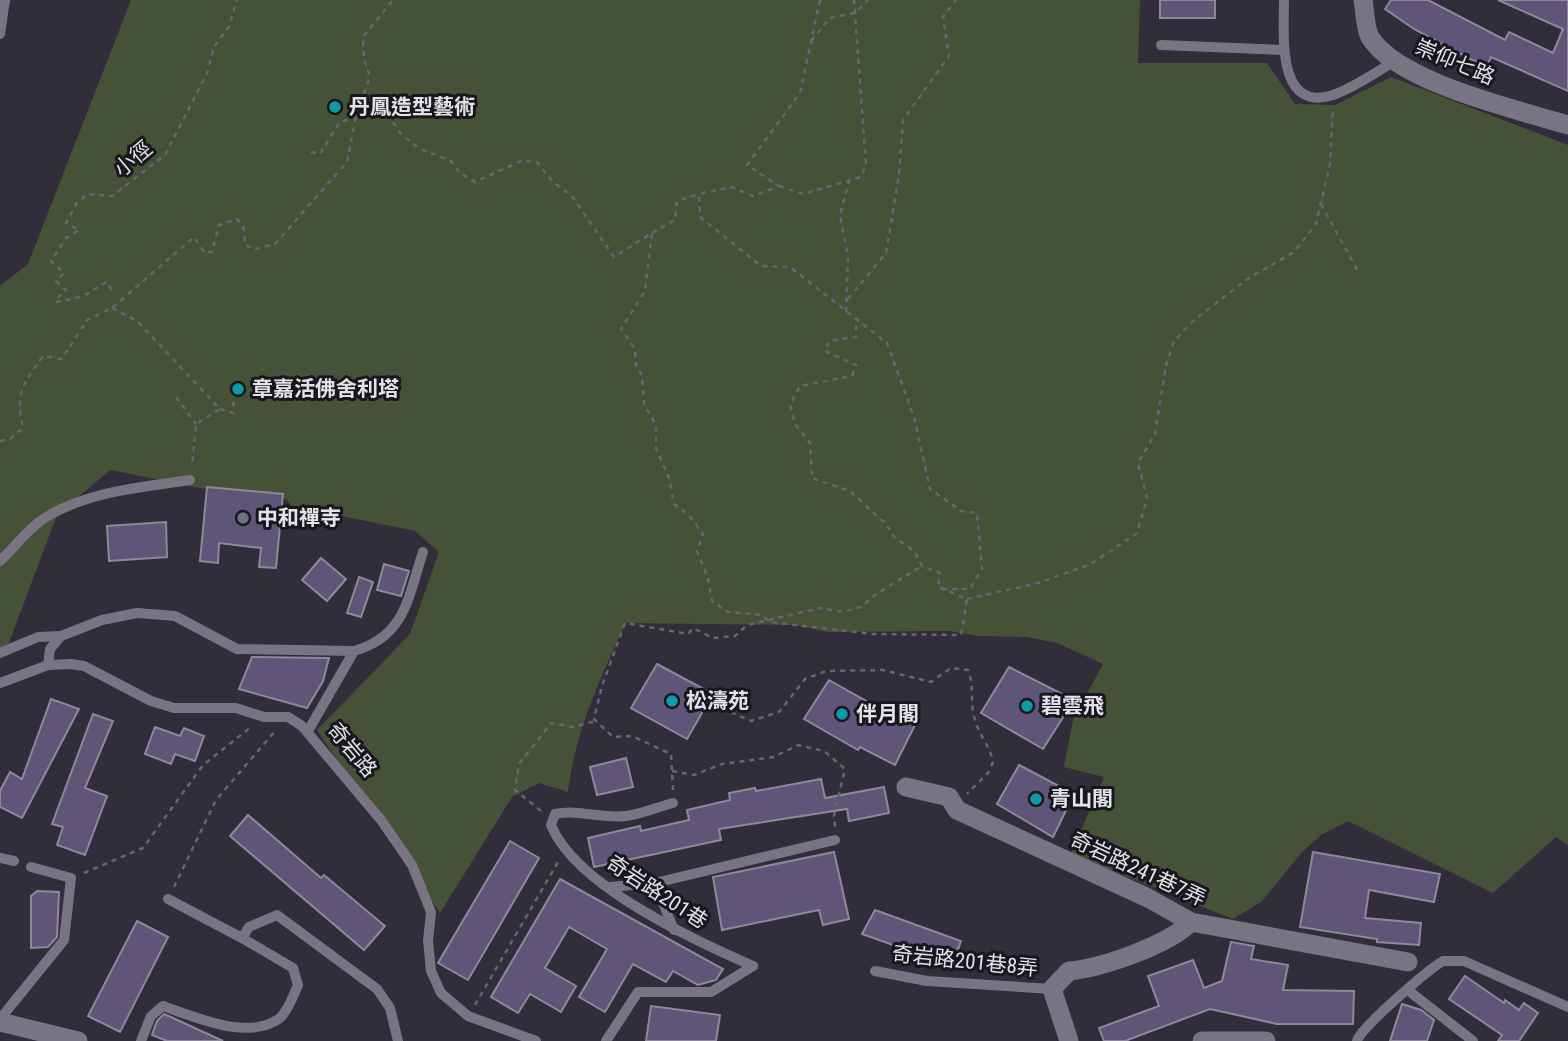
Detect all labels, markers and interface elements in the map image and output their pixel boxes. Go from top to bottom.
street label: 崇仰七路 [1412,35,1498,89]
place label: 丹鳳造型藝術 [349,95,475,119]
marker: 丹鳳造型藝術 [327,99,343,115]
street label: 小徑 [109,136,157,182]
place label: 章嘉活佛舍利塔 [252,377,399,401]
marker: 章嘉活佛舍利塔 [230,381,246,397]
place label: 中和禪寺 [257,506,341,530]
marker: 中和禪寺 [235,510,251,526]
place label: 松濤苑 [686,689,749,713]
marker: 松濤苑 [664,693,680,709]
place label: 碧雲飛 [1041,694,1104,718]
marker: 碧雲飛 [1019,698,1035,714]
place label: 伴月閣 [856,702,919,726]
marker: 伴月閣 [834,706,850,722]
street label: 奇岩路 [323,718,381,782]
place label: 青山閣 [1050,787,1113,811]
marker: 青山閣 [1028,791,1044,807]
street label: 奇岩路241巷7弄 [1067,827,1209,911]
street label: 奇岩路201巷 [602,851,712,933]
street label: 奇岩路201巷8弄 [891,941,1039,981]

